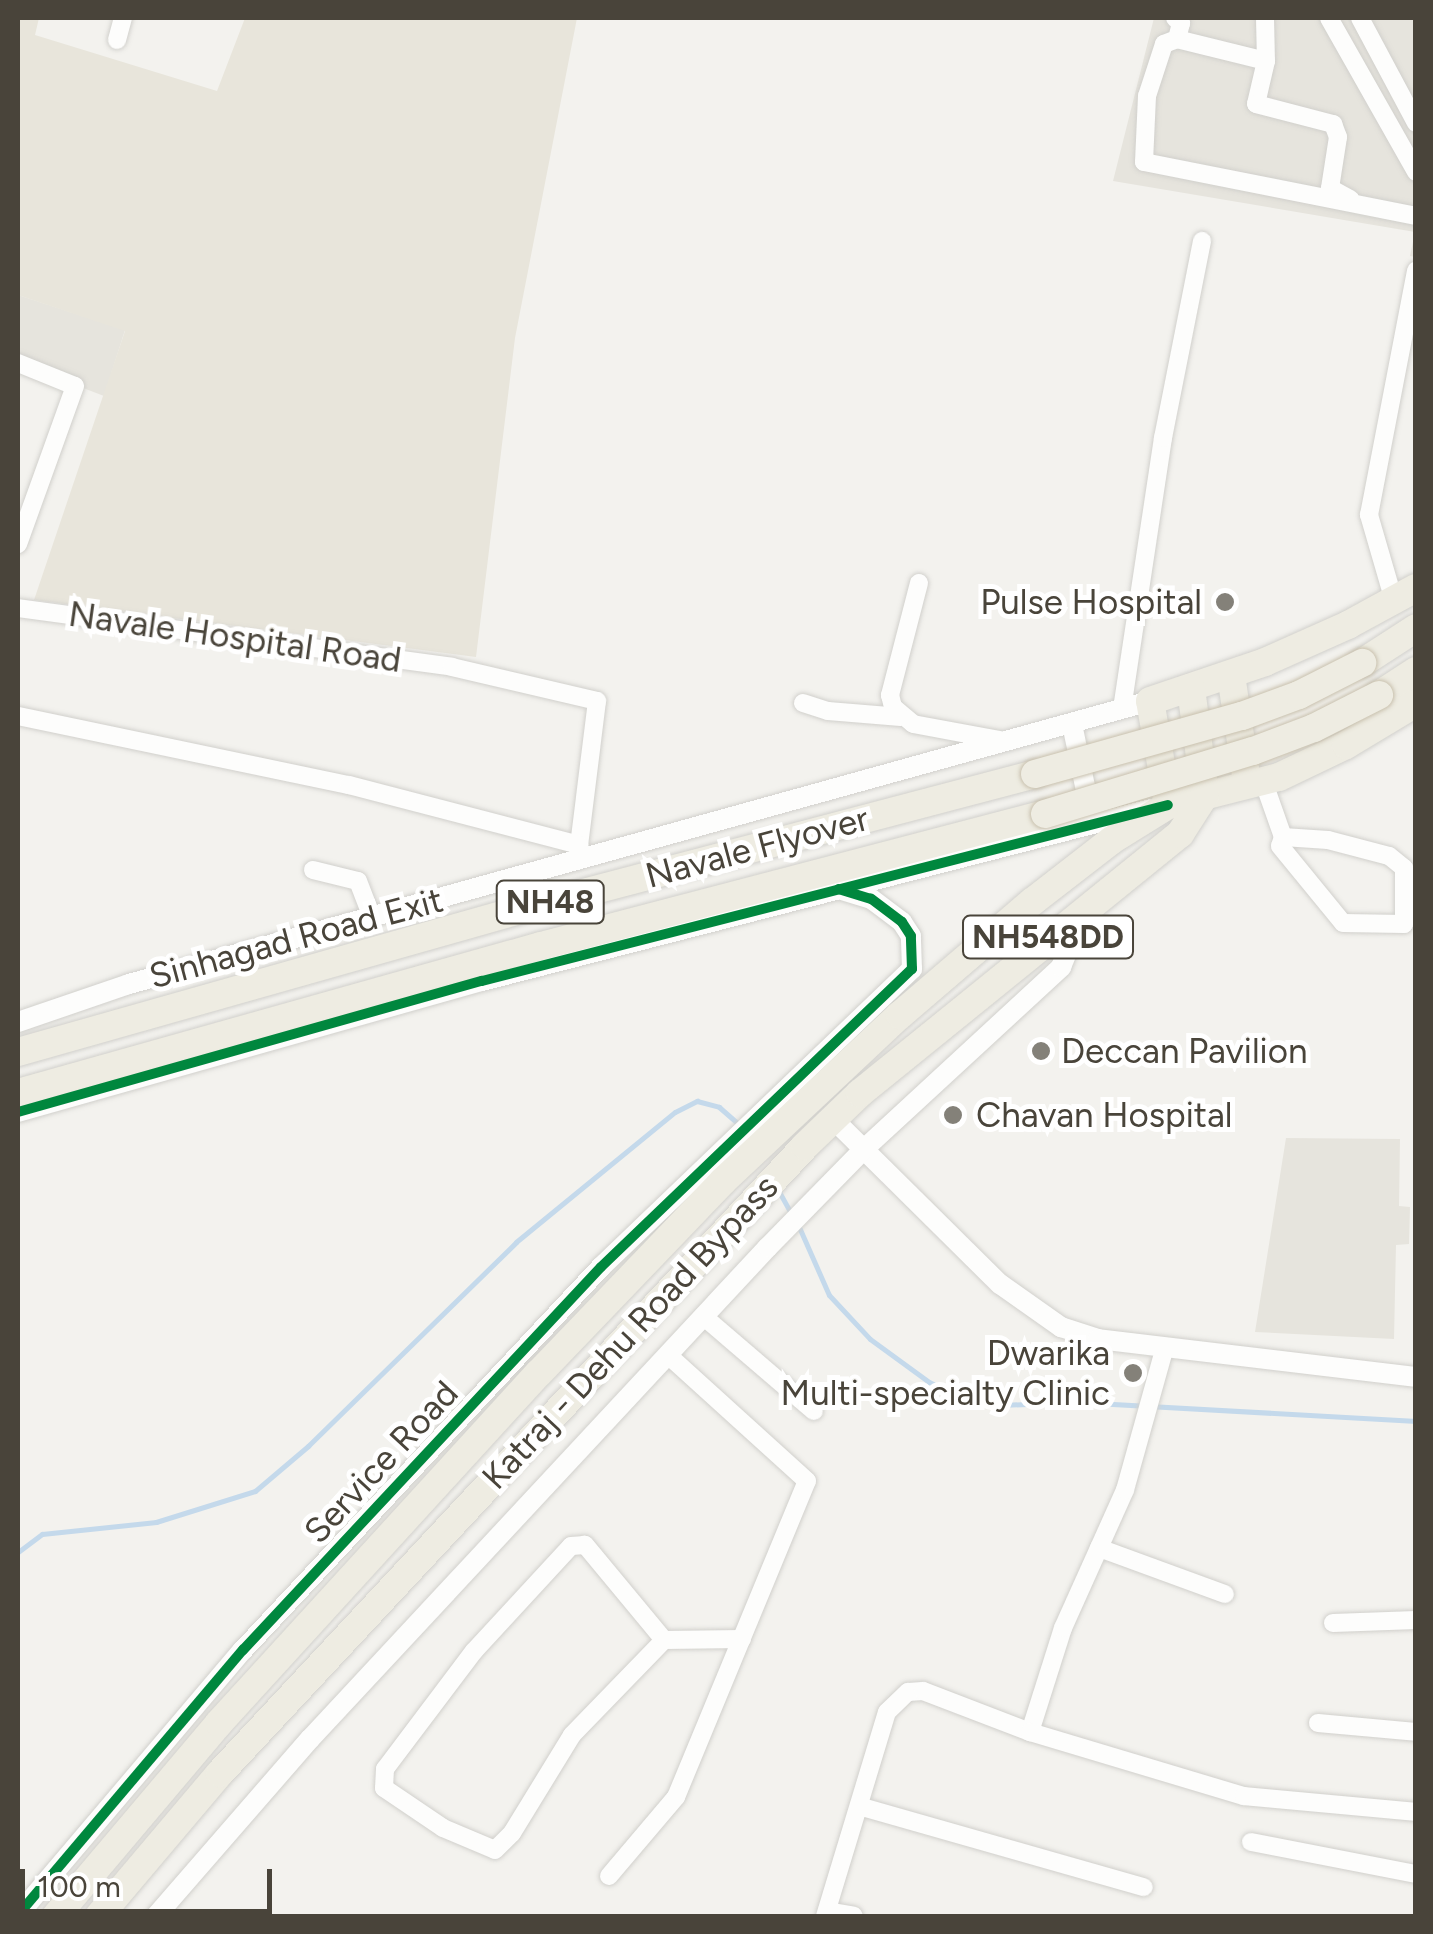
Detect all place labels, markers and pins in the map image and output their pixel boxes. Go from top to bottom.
place label: Pulse Hospital [980,581,1202,623]
marker: Pulse Hospital [1212,589,1238,615]
place label: Deccan Pavilion [1061,1030,1308,1072]
marker: Deccan Pavilion [1030,1040,1052,1062]
place label: Chavan Hospital [976,1094,1233,1136]
marker: Chavan Hospital [940,1102,966,1128]
place label: Dwarika Multi-specialty Clinic [781,1332,1110,1414]
marker: Dwarika Multi-specialty Clinic [1120,1360,1146,1386]

